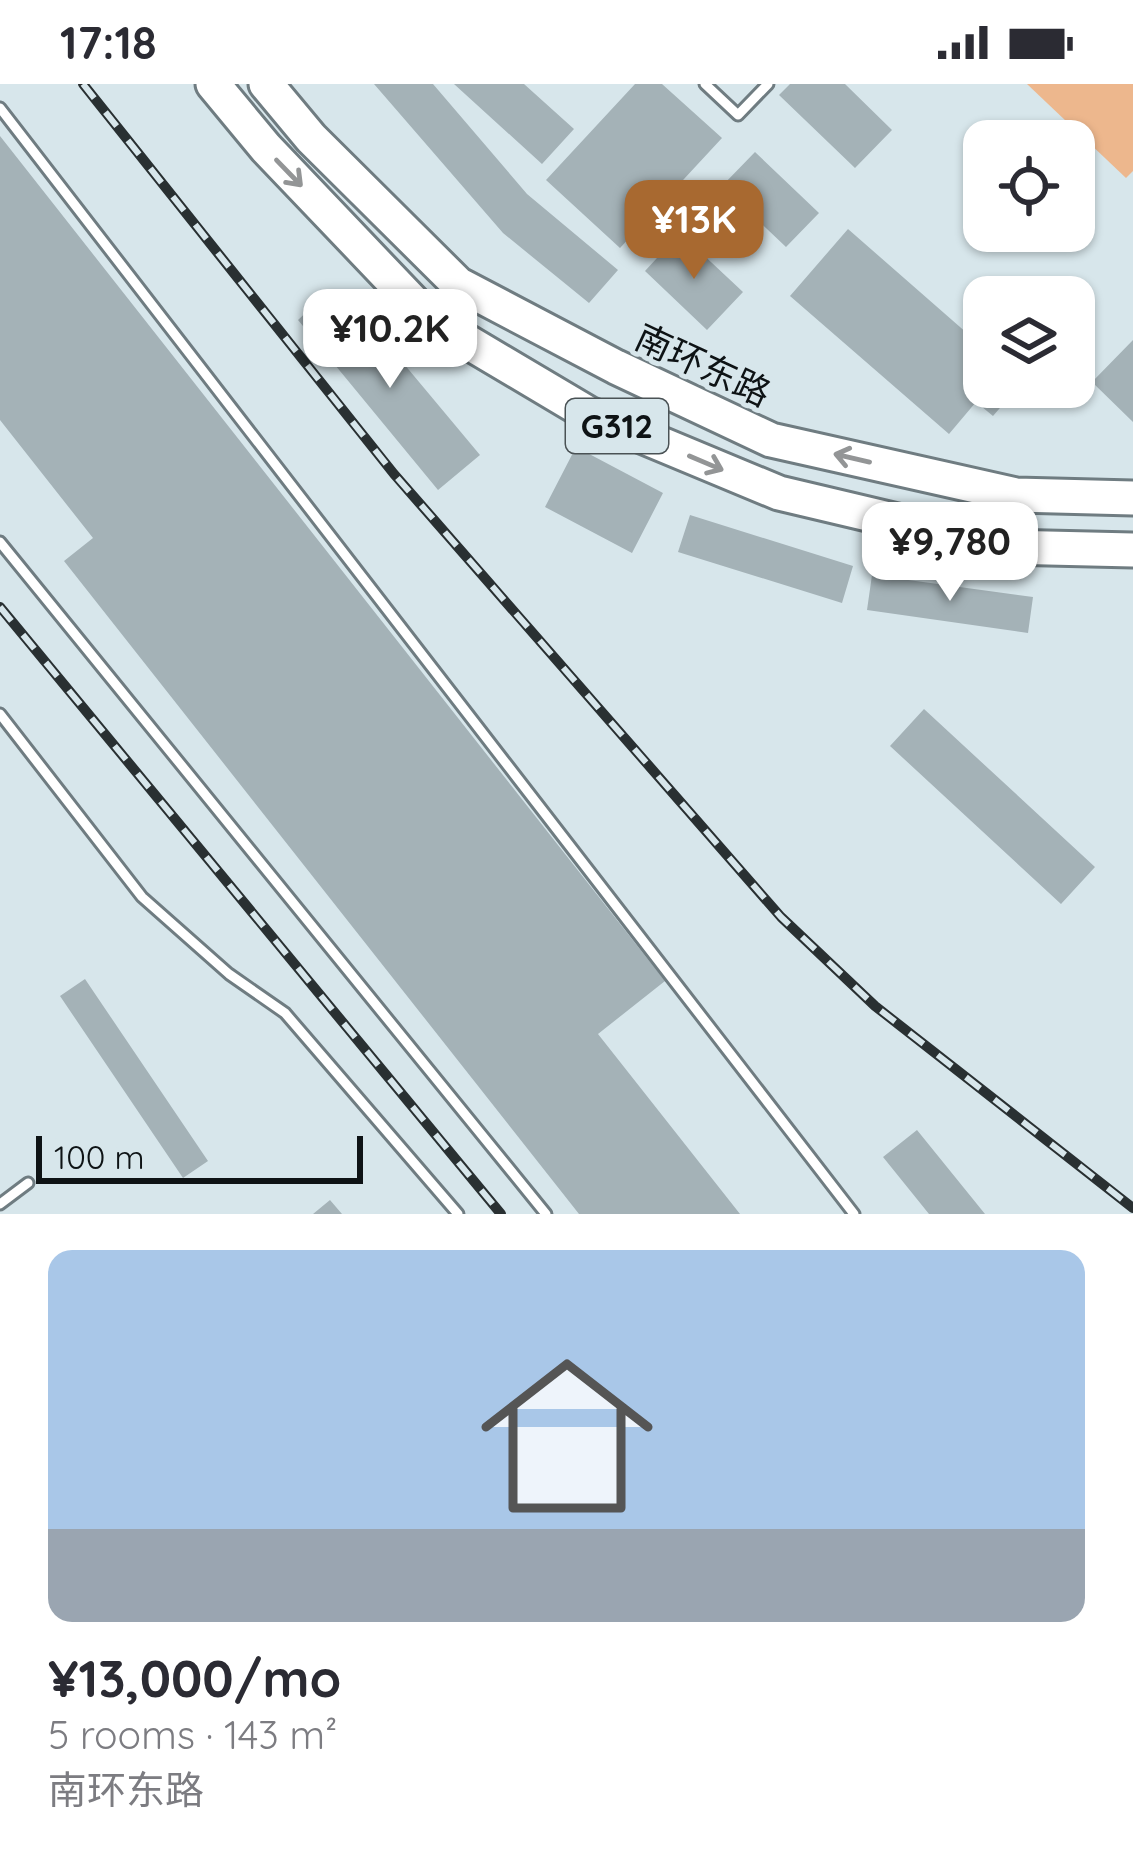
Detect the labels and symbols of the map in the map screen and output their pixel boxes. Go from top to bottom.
one-way arrow [274,158,302,187]
pin: ¥13K [623,180,765,282]
pin: ¥10.2K [292,289,488,391]
street label: 南环东路 [628,314,778,415]
road number: G312 [566,399,668,453]
one-way arrow [834,446,872,469]
one-way arrow [687,454,724,475]
pin: ¥9,780 [852,502,1048,604]
scale bar [36,1130,363,1183]

